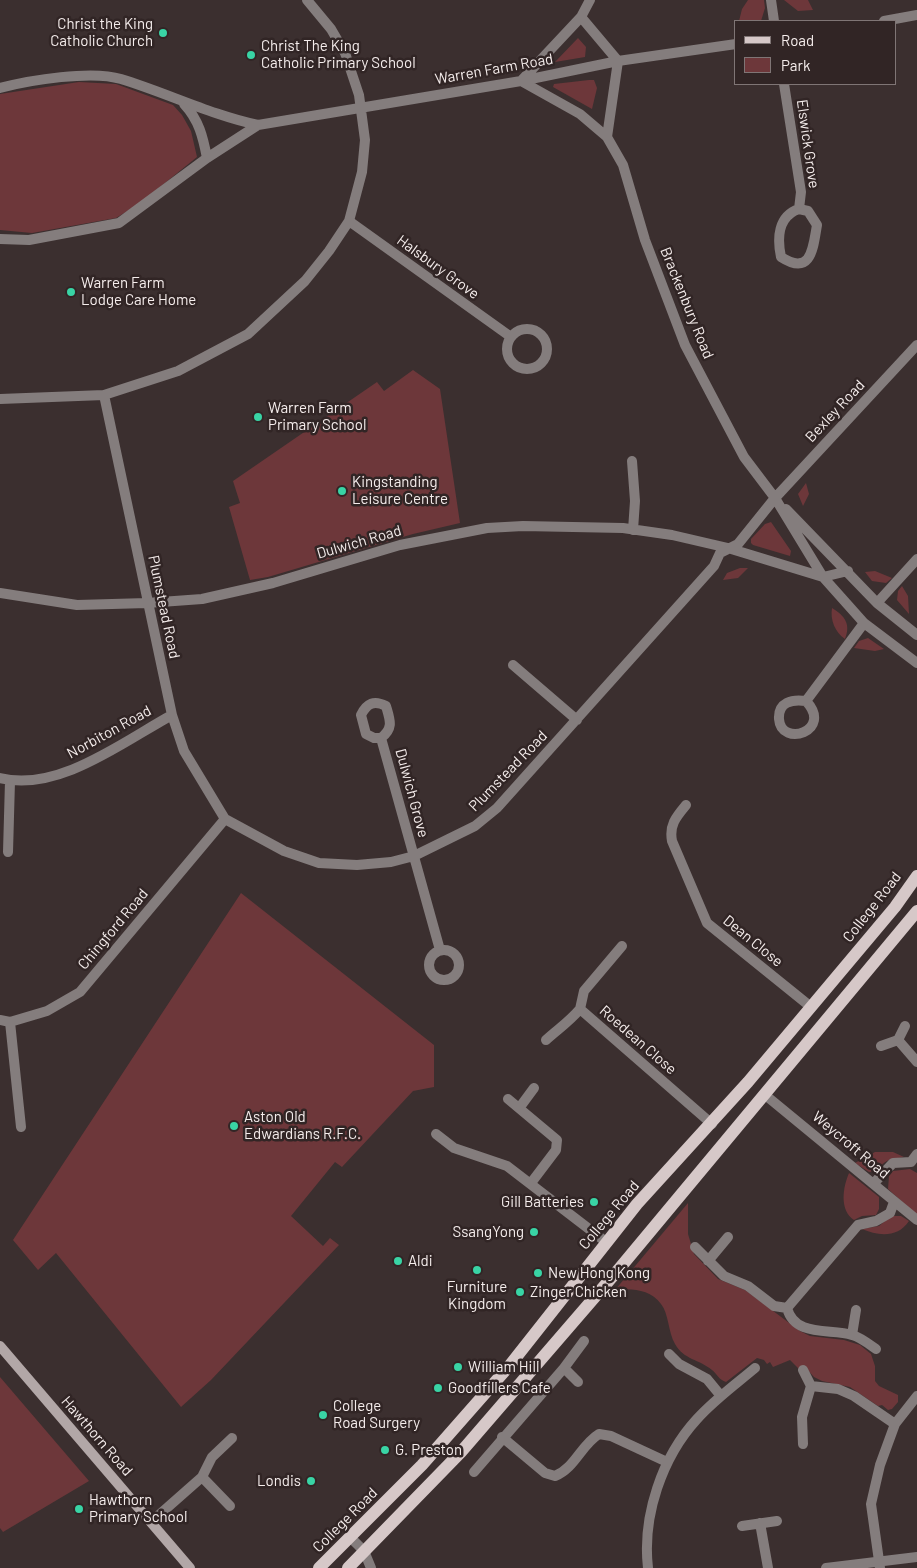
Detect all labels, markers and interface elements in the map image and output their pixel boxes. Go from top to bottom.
place label: Christ the King Catholic Church [50,15,153,50]
legend [734,20,897,85]
marker: Christ the King Catholic Church [157,27,169,39]
text: Road [781,31,814,49]
place label: Christ The King Catholic Primary School [261,37,416,72]
marker: Christ The King Catholic Primary School [245,49,257,61]
street label: Warren Farm Road [433,50,555,88]
text: Park [781,56,810,74]
street label: Elswick Grove [793,98,823,190]
street label: Halsbury Grove [393,231,483,303]
street label: Brackenbury Road [656,245,718,361]
place label: Warren Farm Lodge Care Home [81,274,196,309]
marker: Warren Farm Lodge Care Home [65,286,77,298]
street label: Bexley Road [802,376,868,446]
place label: Warren Farm Primary School [268,399,366,434]
marker: Warren Farm Primary School [252,411,264,423]
place label: Kingstanding Leisure Centre [352,473,448,508]
marker: Kingstanding Leisure Centre [336,485,348,497]
street label: Dulwich Road [315,521,403,563]
street label: Plumstead Road [144,554,184,660]
street label: Norbiton Road [64,701,154,763]
street label: Plumstead Road [465,727,551,815]
street label: Dulwich Grove [391,747,433,839]
street label: College Road [839,868,905,946]
street label: Chingford Road [74,885,152,973]
street label: Dean Close [719,911,787,971]
street label: Roedean Close [596,1002,680,1078]
place label: Aston Old Edwardians R.F.C. [244,1108,361,1143]
street label: Weycroft Road [809,1108,893,1182]
marker: Aston Old Edwardians R.F.C. [228,1120,240,1132]
street label: College Road [575,1177,643,1253]
place label: Gill Batteries [501,1193,584,1211]
marker: Gill Batteries [588,1196,600,1208]
place label: SsangYong [452,1223,524,1241]
marker: SsangYong [528,1226,540,1238]
place label: Aldi [408,1252,433,1270]
marker: Aldi [392,1255,404,1267]
marker: Furniture Kingdom [471,1264,483,1276]
place label: New Hong Kong [548,1264,650,1282]
marker: New Hong Kong [532,1267,544,1279]
place label: Furniture Kingdom [447,1278,507,1313]
place label: Zinger Chicken [530,1283,627,1301]
marker: Zinger Chicken [514,1286,526,1298]
place label: William Hill [468,1358,539,1376]
marker: William Hill [452,1361,464,1373]
place label: Goodfillers Cafe [448,1379,551,1397]
marker: Goodfillers Cafe [432,1382,444,1394]
street label: Hawthorn Road [58,1393,136,1479]
place label: College Road Surgery [333,1397,420,1432]
marker: College Road Surgery [317,1409,329,1421]
place label: G. Preston [395,1441,462,1459]
marker: G. Preston [379,1444,391,1456]
place label: Londis [257,1472,301,1490]
marker: Londis [305,1475,317,1487]
street label: College Road [309,1484,381,1556]
place label: Hawthorn Primary School [89,1491,187,1526]
marker: Hawthorn Primary School [73,1503,85,1515]

